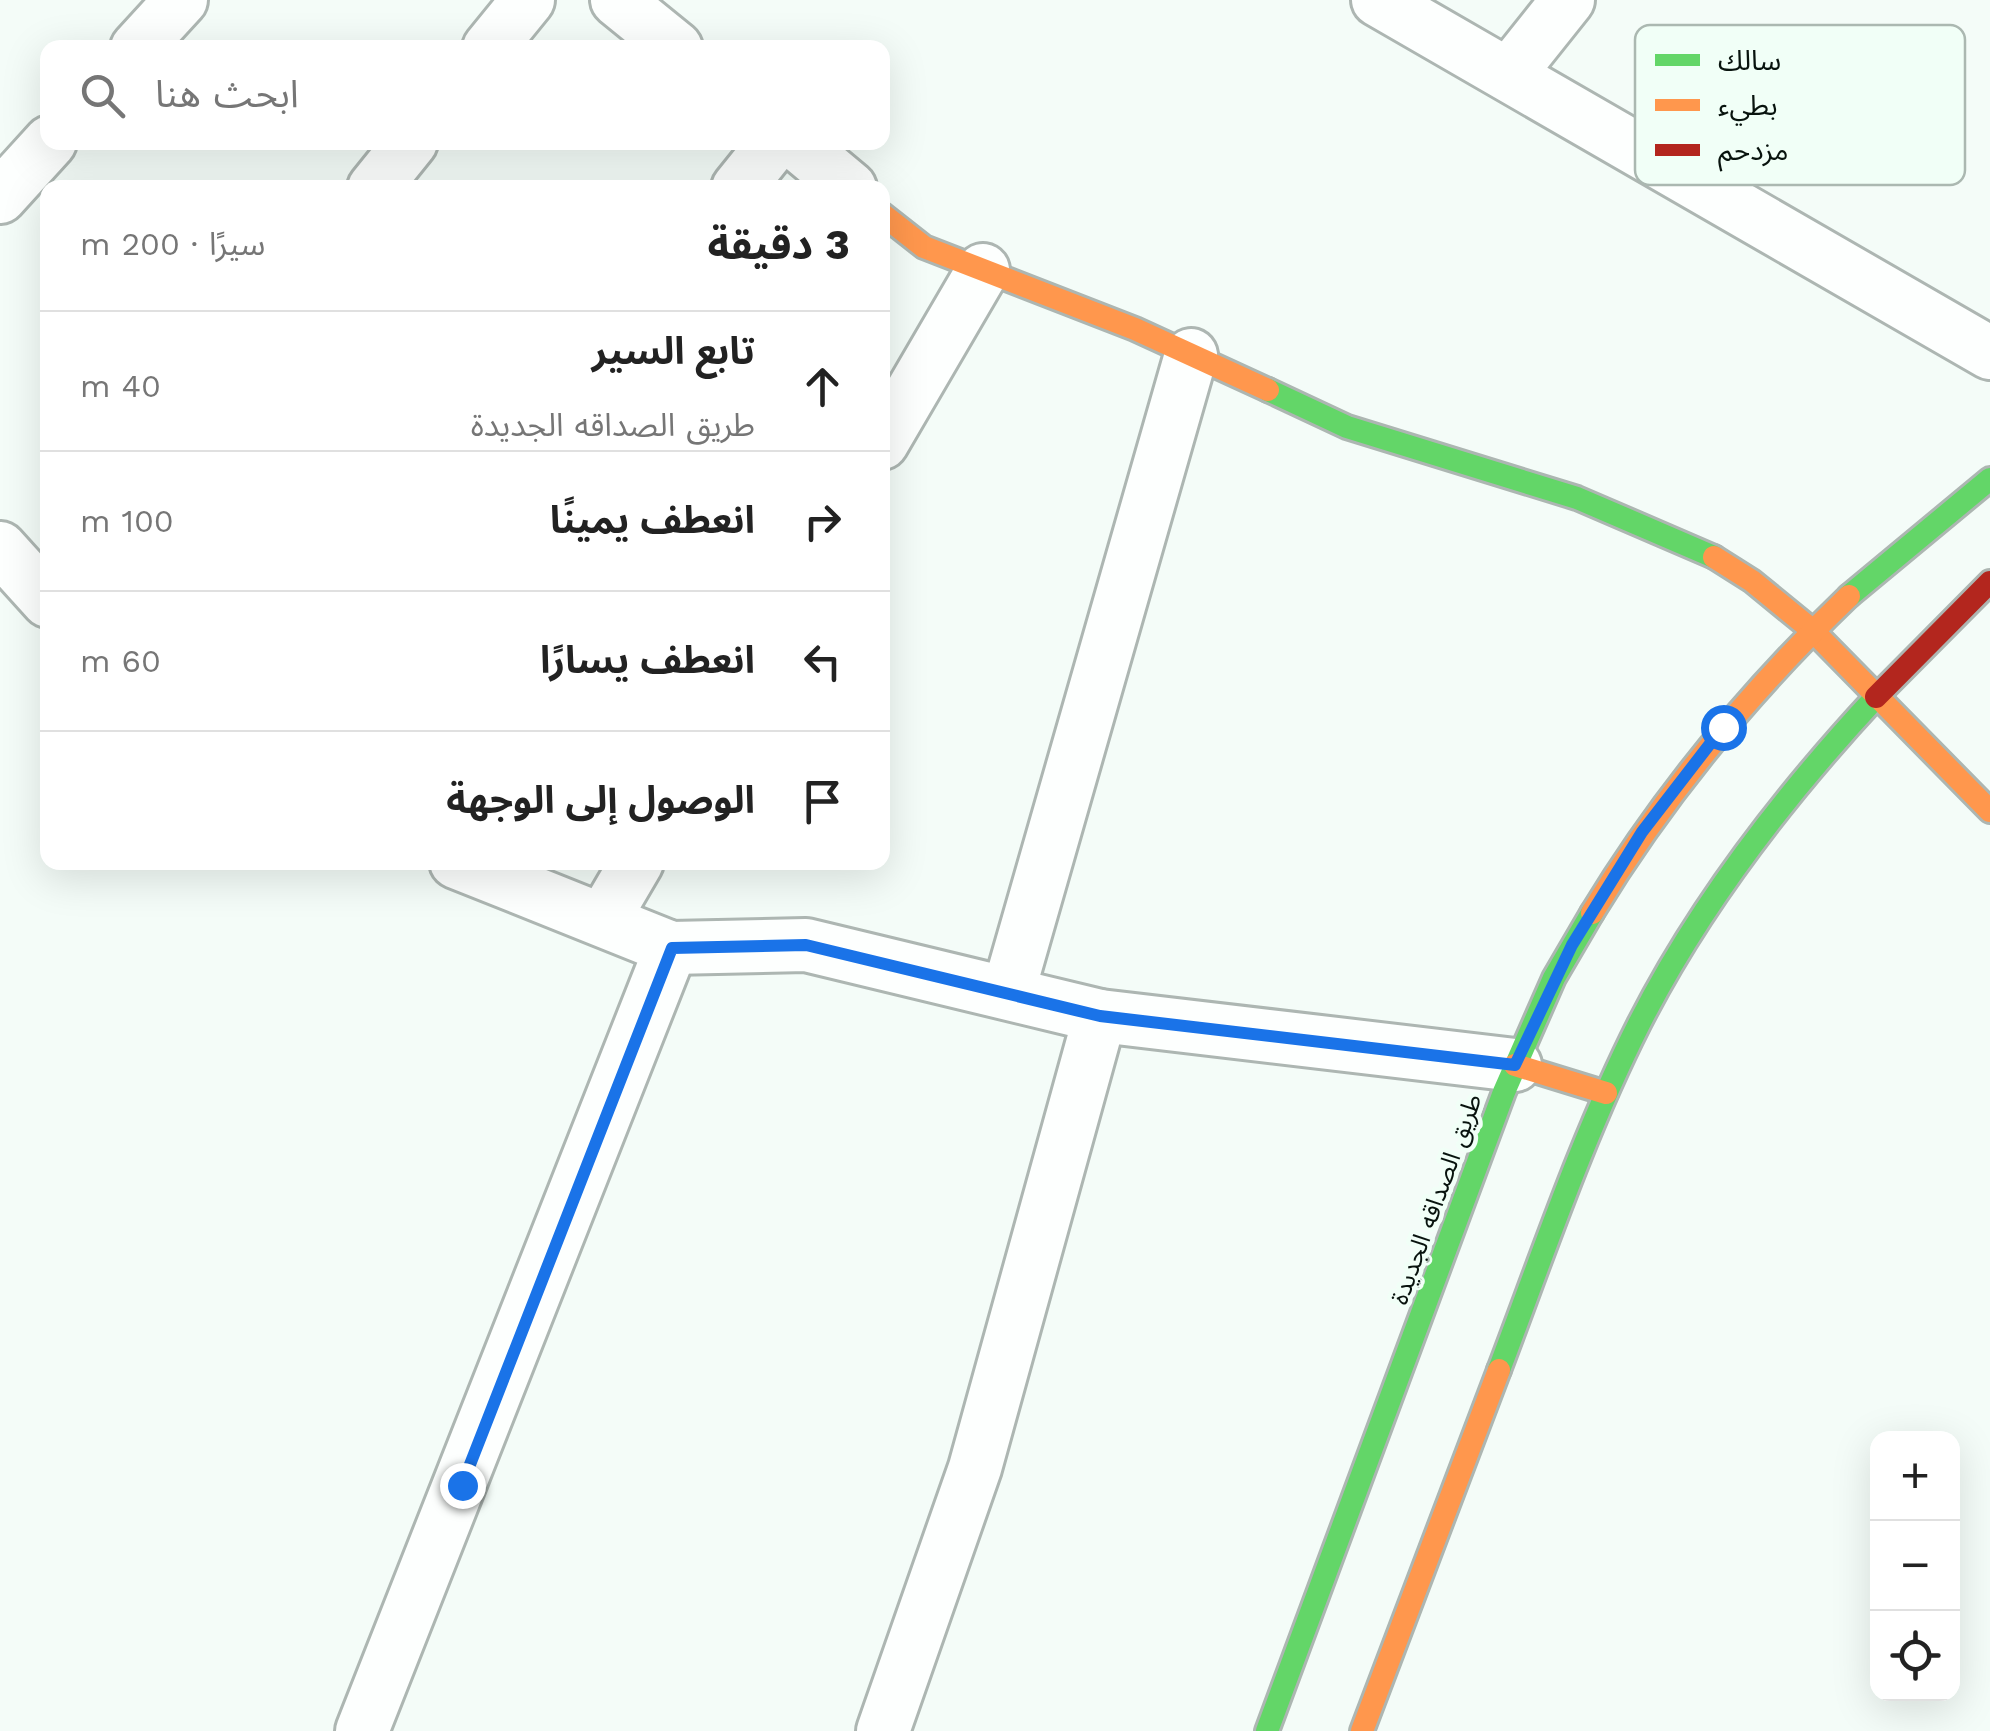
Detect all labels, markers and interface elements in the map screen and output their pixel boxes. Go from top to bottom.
legend [1635,25,1965,185]
search box [40,40,890,150]
text: سالك [1718,44,1781,77]
icon: search [75,68,130,123]
text: ابحث هنا [155,72,299,116]
text: بطيء [1718,89,1778,126]
text: مزدحم [1718,134,1789,172]
text: 3 دقيقة [707,220,850,269]
text: سيرًا · 200 m [80,225,265,263]
text: تابع السير [592,329,755,373]
icon: ahead [795,359,850,414]
text: 40 m [80,367,161,405]
text: طريق الصداقه الجديدة [471,406,755,444]
icon: right [795,494,850,549]
text: انعطف يمينًا [550,498,755,542]
text: 100 m [80,502,174,540]
icon: left [795,634,850,689]
text: انعطف يسارًا [540,638,755,682]
text: 60 m [80,642,161,680]
route start [1701,705,1747,751]
icon: arrive [795,774,850,829]
text: الوصول إلى الوجهة [446,778,755,822]
street label: طريق الصداقه الجديدة [1384,1090,1489,1309]
map controls [1870,1431,1960,1701]
button: + [1870,1431,1960,1521]
route end [440,1463,486,1509]
button: − [1870,1521,1960,1611]
button: locate [1870,1611,1960,1701]

